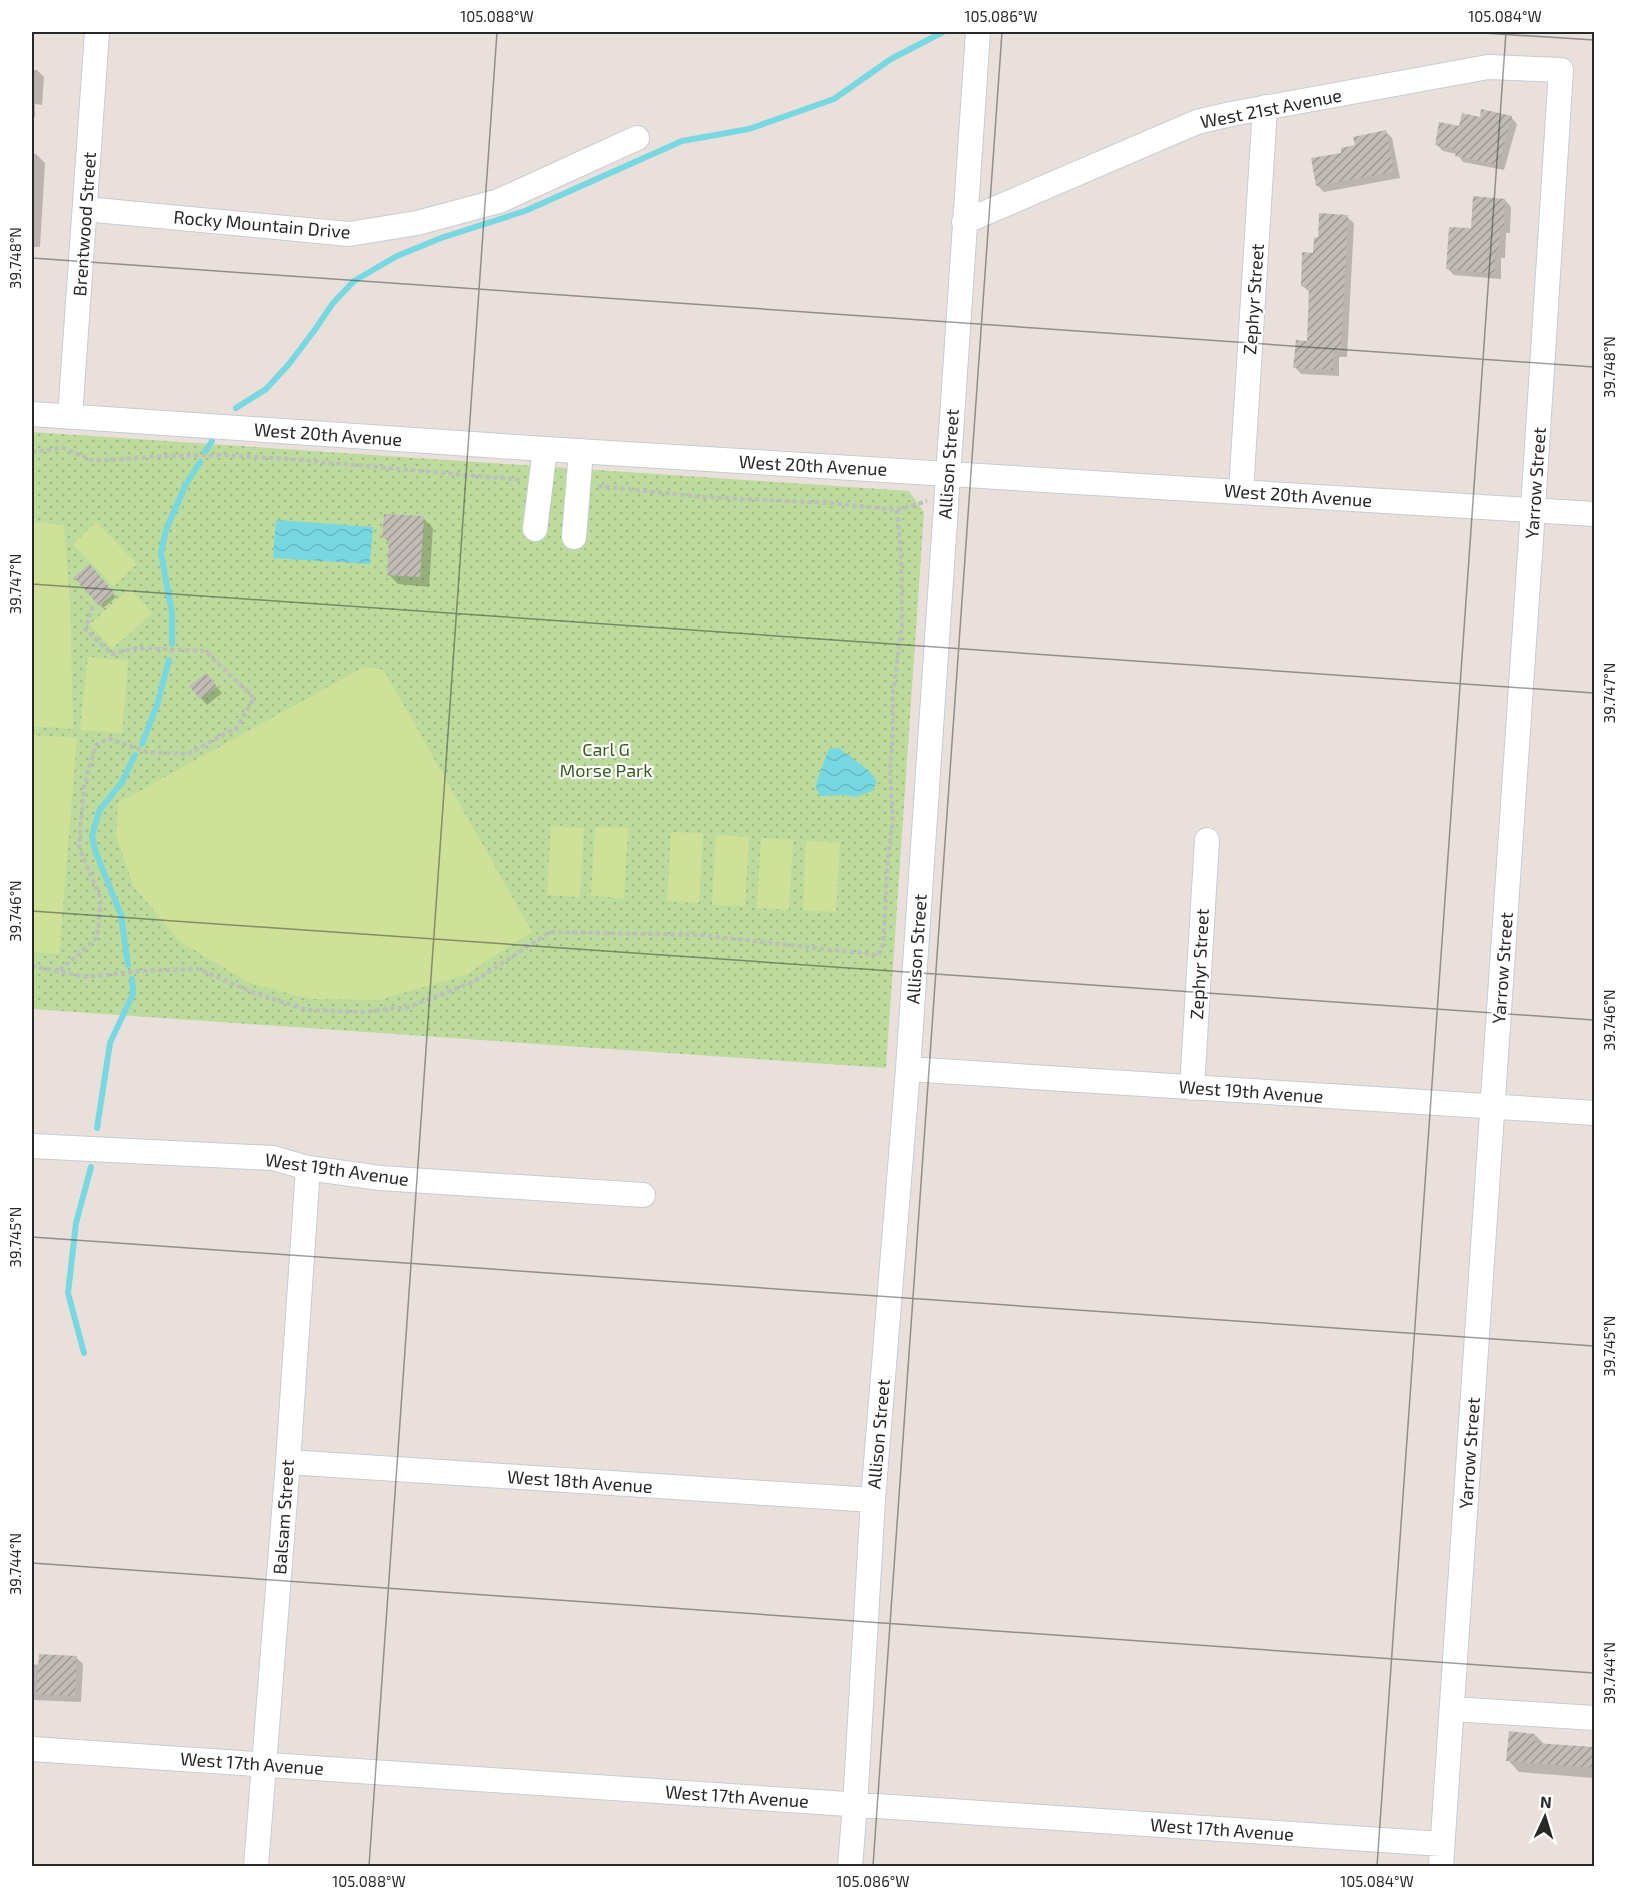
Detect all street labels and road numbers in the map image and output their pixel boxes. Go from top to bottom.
street label: West 21st Avenue [1198,84,1344,132]
street label: Brentwood Street [68,151,100,297]
street label: Rocky Mountain Drive [173,205,351,243]
street label: Zephyr Street [1238,243,1268,355]
street label: Allison Street [933,408,963,520]
street label: West 20th Avenue [253,418,403,450]
street label: Yarrow Street [1520,426,1550,540]
street label: West 20th Avenue [738,450,888,480]
street label: West 20th Avenue [1223,479,1373,511]
street label: Allison Street [901,893,931,1005]
street label: Zephyr Street [1185,908,1213,1020]
street label: Yarrow Street [1487,911,1517,1025]
street label: West 19th Avenue [1178,1075,1324,1107]
street label: West 19th Avenue [264,1148,410,1190]
street label: Allison Street [862,1378,894,1490]
street label: Yarrow Street [1454,1396,1484,1510]
street label: Balsam Street [268,1459,298,1575]
street label: West 18th Avenue [507,1465,653,1497]
street label: West 17th Avenue [179,1747,325,1779]
street label: West 17th Avenue [664,1780,810,1812]
street label: West 17th Avenue [1149,1813,1295,1845]

